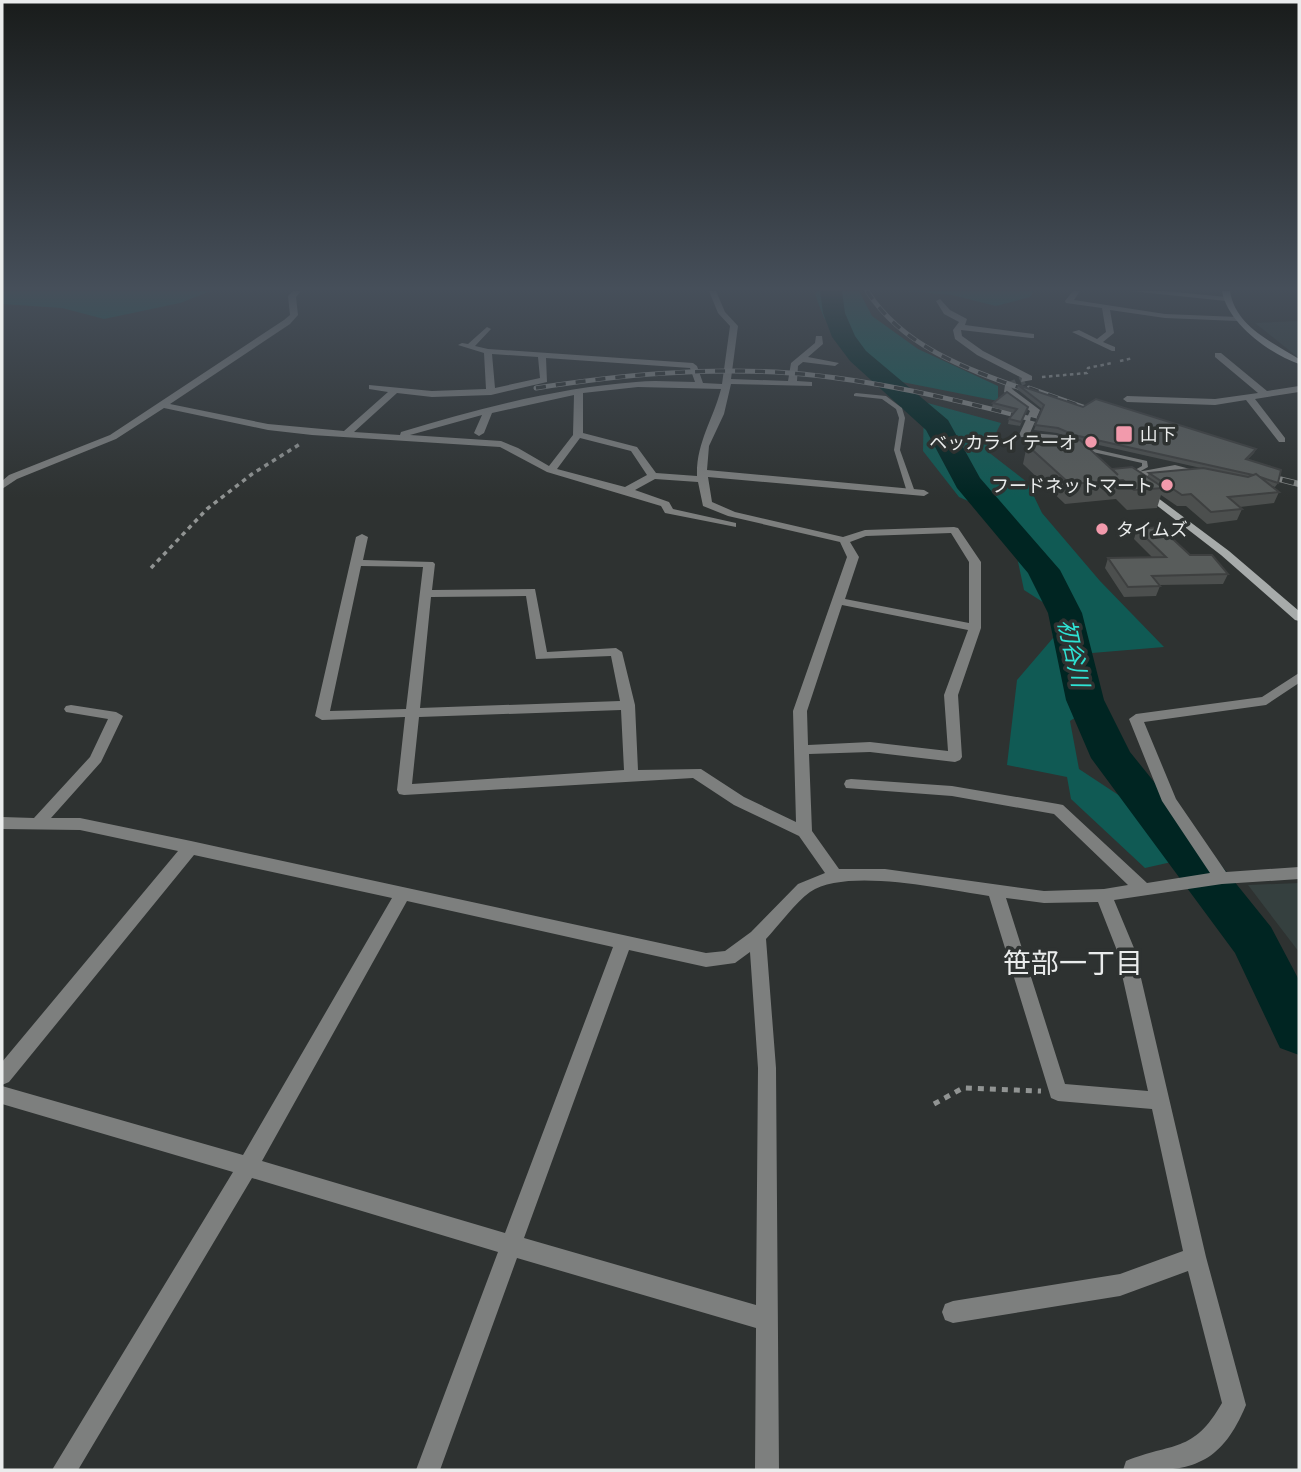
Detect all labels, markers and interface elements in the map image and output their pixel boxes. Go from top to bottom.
place label: 山下 [1140,423,1176,446]
marker: 山下 [1114,424,1134,444]
place label: ベッカライ テーオ [929,431,1077,454]
marker: ベッカライ テーオ [1083,434,1099,450]
place label: フードネットマート [991,474,1153,497]
marker: フードネットマート [1159,477,1175,493]
place label: タイムズ [1116,518,1188,541]
marker: タイムズ [1094,521,1110,537]
water label: 初谷川 [1052,616,1097,693]
district label: 笹部一丁目 [1003,944,1143,981]

